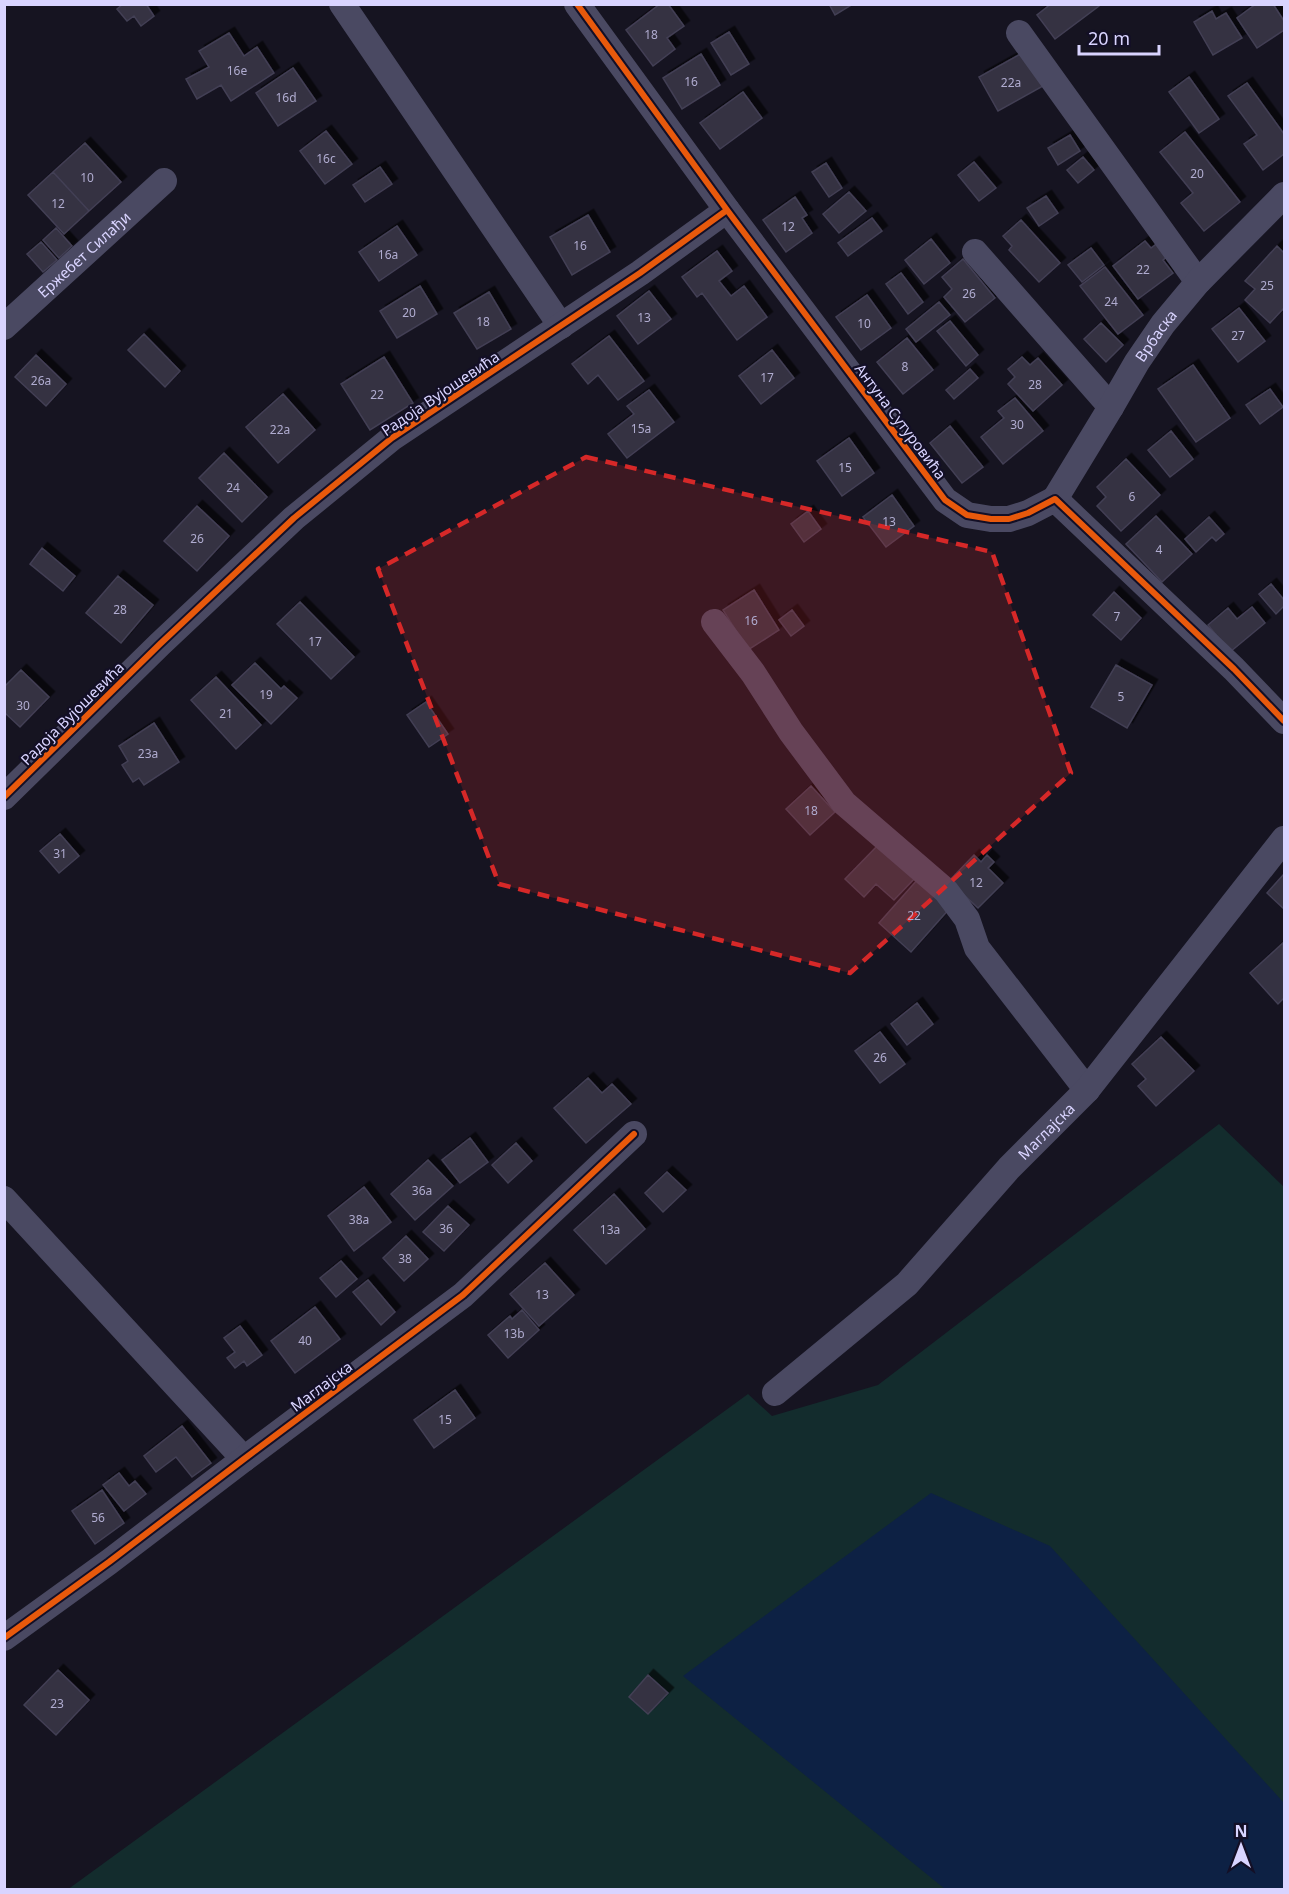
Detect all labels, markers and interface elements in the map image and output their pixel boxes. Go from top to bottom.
scale bar [1079,18,1158,56]
house number: 18 [644,26,658,43]
text: 20 m [1088,26,1130,50]
house number: 16e [227,62,247,79]
house number: 16 [684,73,698,90]
house number: 22a [1001,74,1021,91]
house number: 16d [275,89,297,106]
house number: 16c [316,150,336,167]
house number: 20 [1190,165,1204,182]
house number: 10 [80,169,94,186]
house number: 12 [51,195,65,212]
street label: Ержебет Силађи [33,207,135,302]
house number: 12 [781,218,795,235]
house number: 16 [573,237,587,254]
house number: 16a [378,246,398,263]
house number: 22 [1136,261,1150,278]
house number: 25 [1260,277,1274,294]
house number: 26 [962,285,976,302]
house number: 24 [1104,293,1118,310]
house number: 20 [402,304,416,321]
street label: Врбаска [1130,305,1181,366]
house number: 13 [637,309,651,326]
house number: 18 [476,313,490,330]
house number: 10 [857,315,871,332]
house number: 27 [1231,327,1245,344]
street label: Радоја Вујошевића [377,346,503,440]
house number: 8 [902,358,909,375]
street label: Антуна Сутуровића [851,359,951,483]
house number: 17 [760,369,774,386]
house number: 26a [31,372,51,389]
house number: 28 [1028,376,1042,393]
house number: 22 [370,386,384,403]
house number: 30 [1010,416,1024,433]
house number: 15a [631,420,651,437]
house number: 22a [270,421,290,438]
house number: 15 [838,459,852,476]
house number: 24 [226,479,240,496]
house number: 6 [1129,488,1136,505]
house number: 13 [882,513,896,530]
house number: 26 [190,530,204,547]
house number: 4 [1156,541,1163,558]
house number: 28 [113,601,127,618]
house number: 7 [1114,608,1121,625]
house number: 16 [744,612,758,629]
house number: 17 [308,633,322,650]
street label: Радоја Вујошевића [16,657,128,769]
house number: 19 [259,686,273,703]
house number: 5 [1118,688,1125,705]
house number: 30 [16,697,30,714]
house number: 21 [219,705,233,722]
house number: 23a [138,745,158,762]
house number: 18 [804,802,818,819]
house number: 31 [53,845,67,862]
house number: 12 [969,874,983,891]
house number: 22 [907,907,921,924]
house number: 26 [873,1049,887,1066]
street label: Маглајска [1013,1098,1079,1164]
house number: 36a [412,1182,432,1199]
house number: 38a [349,1211,369,1228]
house number: 36 [439,1220,453,1237]
house number: 13a [600,1221,620,1238]
house number: 38 [398,1250,412,1267]
house number: 13 [535,1286,549,1303]
house number: 13b [503,1325,525,1342]
house number: 40 [298,1332,312,1349]
street label: Маглајска [286,1356,356,1416]
house number: 15 [438,1411,452,1428]
house number: 56 [91,1509,105,1526]
house number: 23 [50,1695,64,1712]
north arrow [1211,1816,1271,1876]
text: N [1234,1820,1248,1842]

